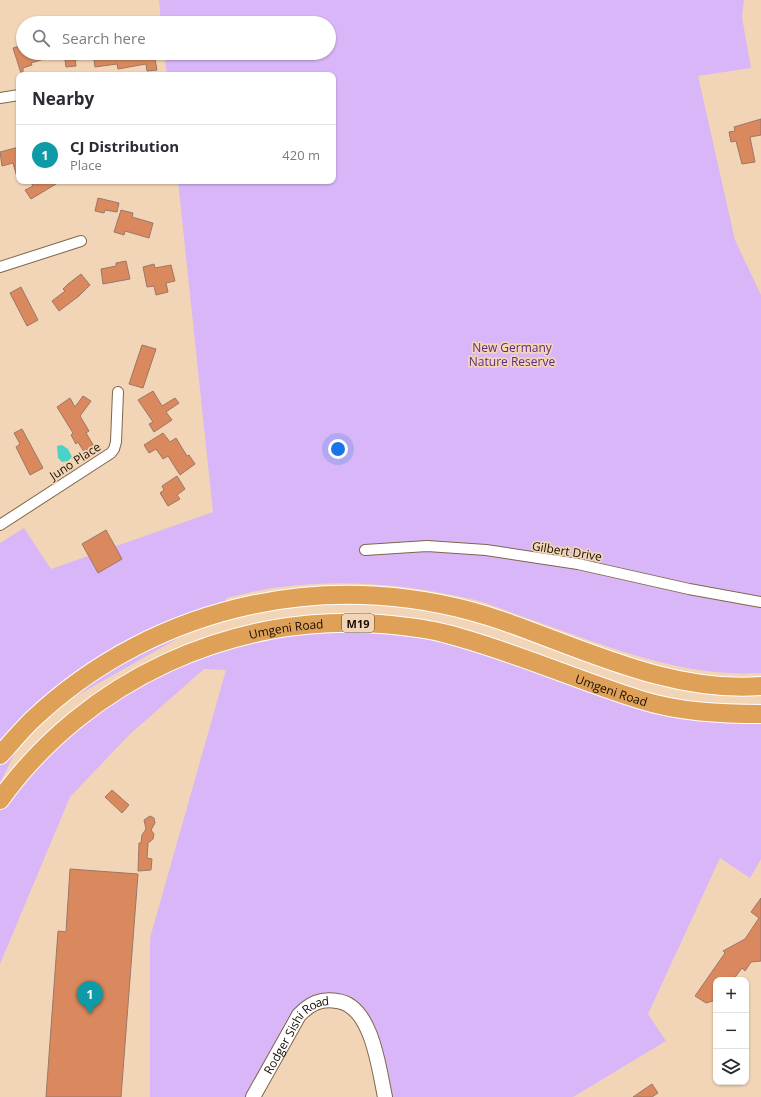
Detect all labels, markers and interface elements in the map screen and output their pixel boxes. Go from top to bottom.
search box [16,16,336,60]
icon: search [30,27,52,49]
text: Search here [62,28,146,48]
text: Nearby [32,87,94,110]
text: CJ Distribution [70,136,179,156]
text: 1 [41,146,49,164]
text: 420 m [282,146,320,164]
text: Place [70,156,102,174]
park label: New Germany Nature Reserve [469,339,555,370]
street label: Juno Place [45,438,104,484]
your location [328,439,348,459]
street label: Gilbert Drive [531,537,603,565]
road number: M19 [342,614,374,632]
street label: Umgeni Road [247,615,324,643]
street label: Umgeni Road [573,670,650,710]
map controls [713,977,749,1085]
button: + [713,977,749,1013]
pin: 1 [77,981,103,1014]
street label: Rodger Sishi Road [259,992,330,1077]
button: − [713,1013,749,1049]
button: layers [713,1049,749,1085]

